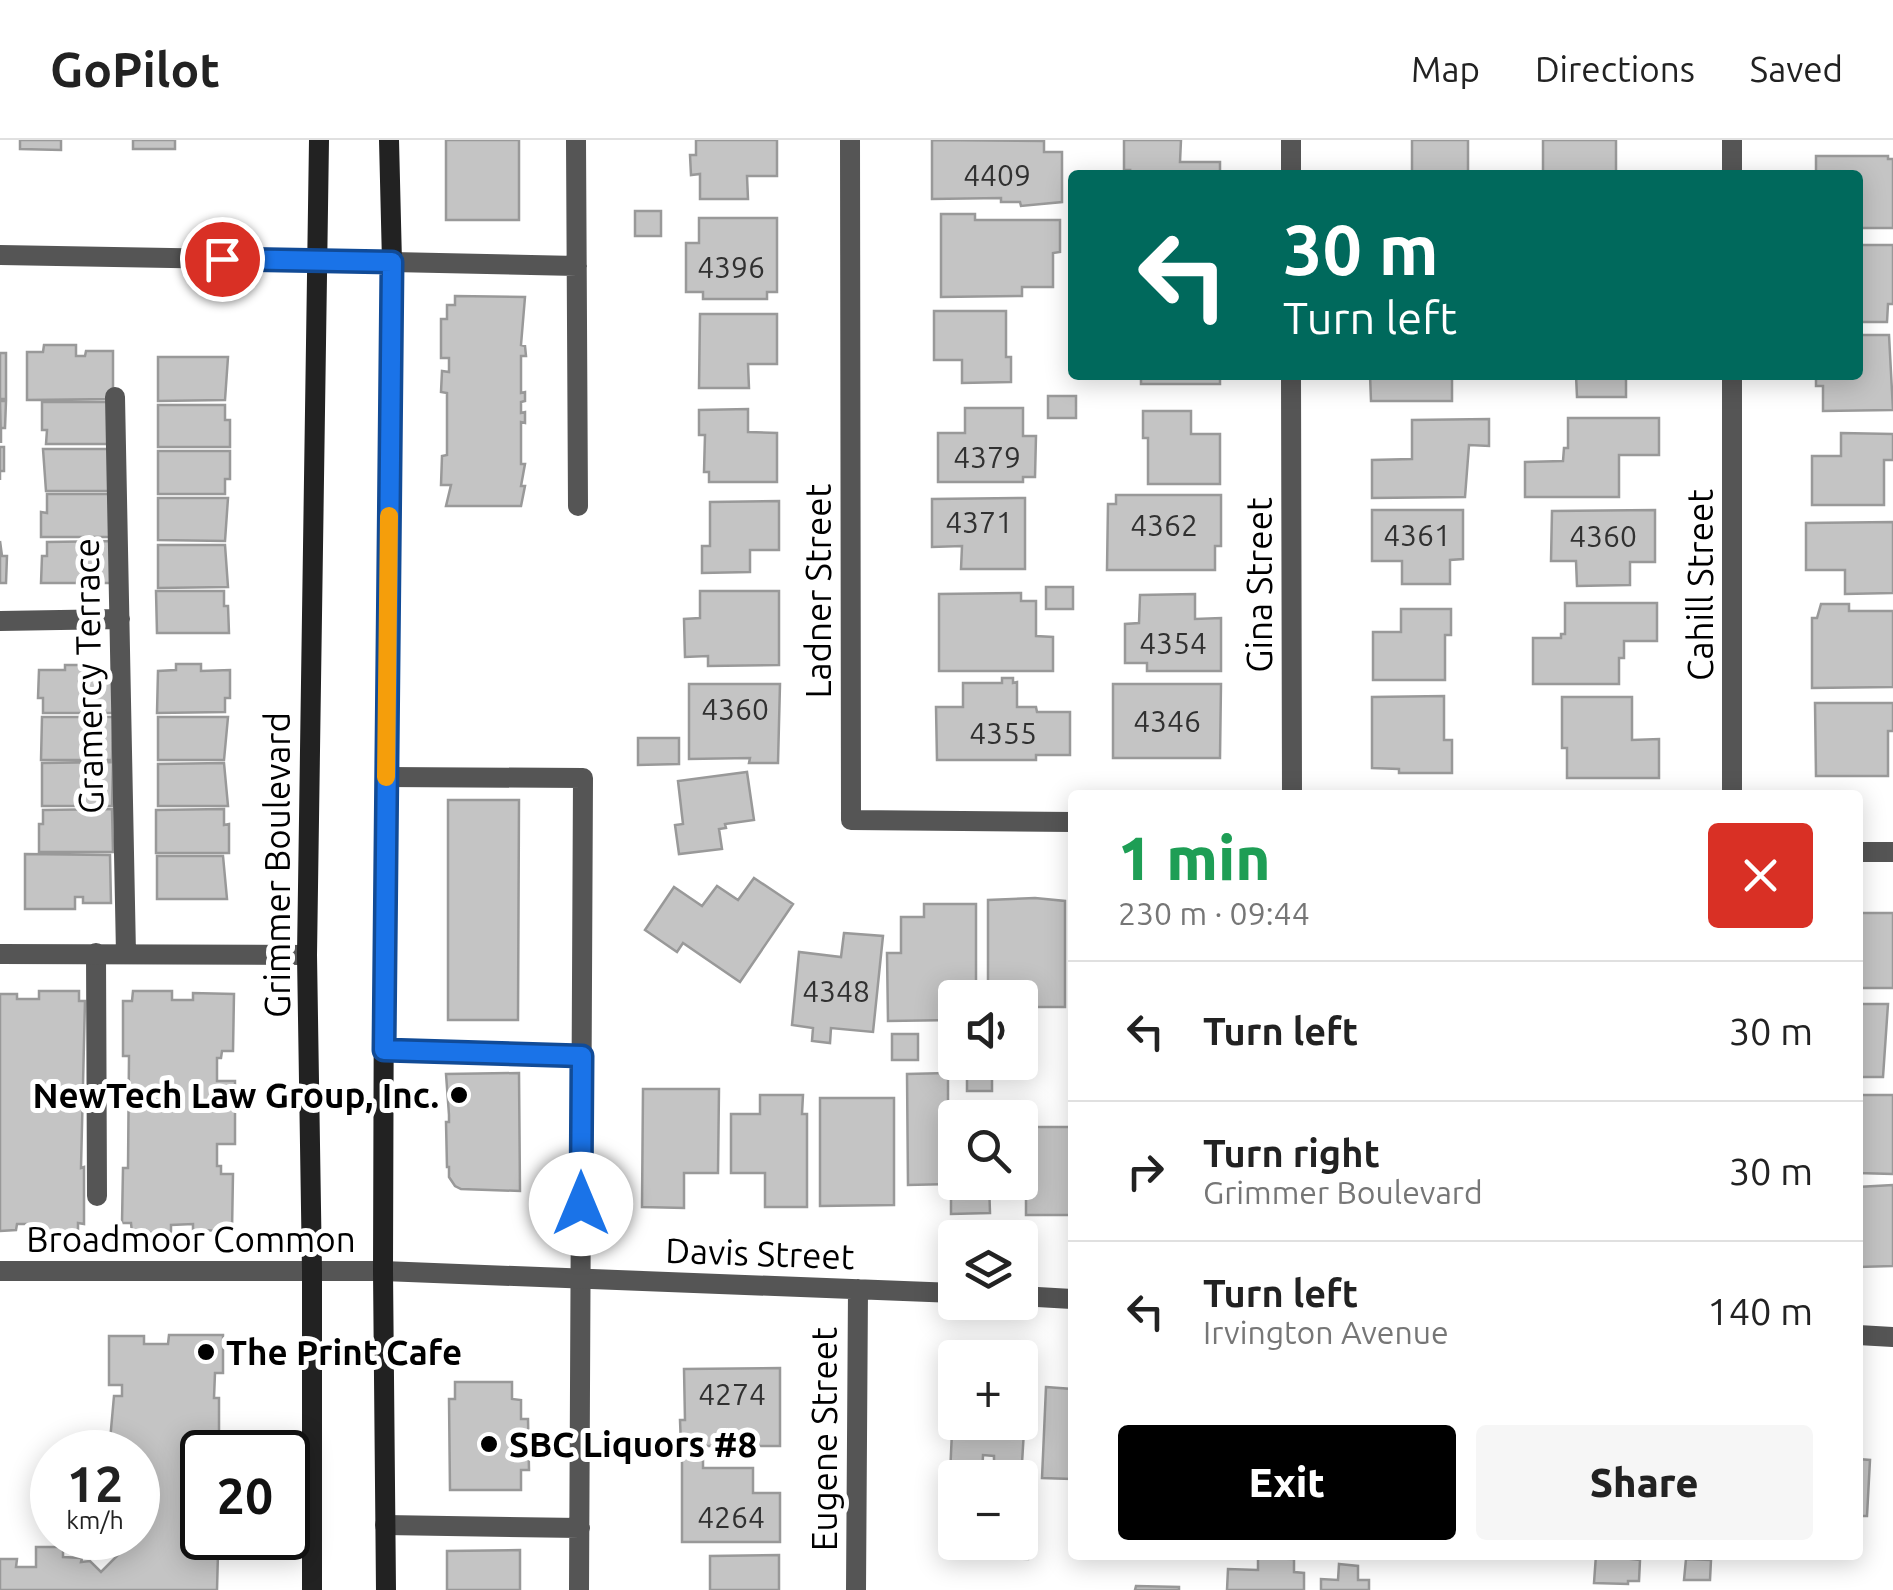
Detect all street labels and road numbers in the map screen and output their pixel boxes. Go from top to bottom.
street label: Ladner Street [798,483,838,698]
street label: Cahill Street [1680,489,1720,681]
street label: Gina Street [1239,497,1279,673]
street label: Gramercy Terrace [66,538,110,814]
street label: Grimmer Boulevard [257,712,297,1018]
street label: Broadmoor Common [26,1219,356,1259]
street label: Davis Street [665,1230,855,1276]
street label: Eugene Street [804,1327,844,1551]

